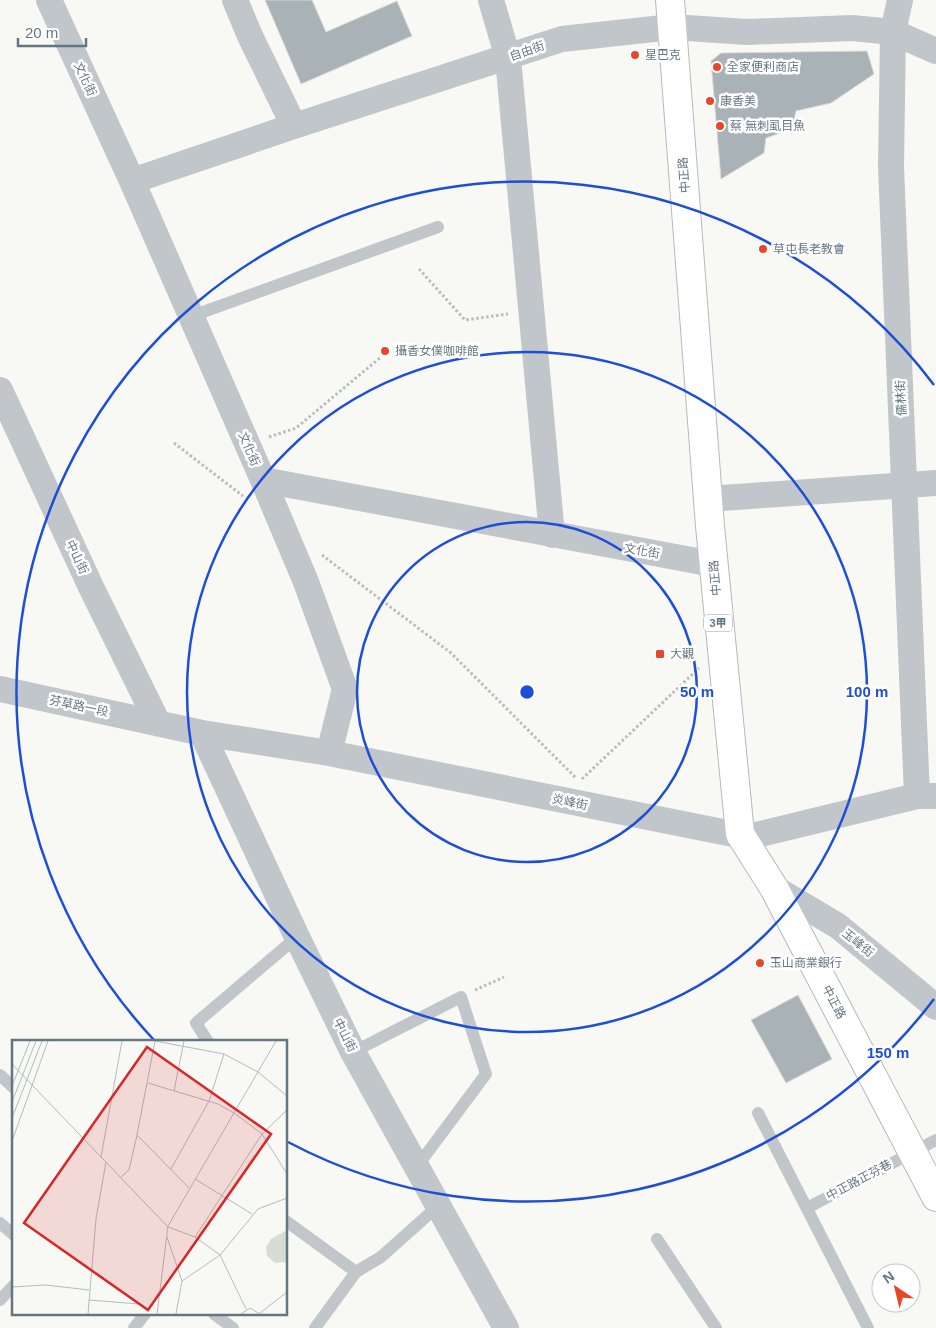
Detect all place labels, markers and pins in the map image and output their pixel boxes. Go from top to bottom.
place label: 星巴克 [645,48,681,62]
marker: 星巴克 [629,49,641,61]
place label: 全家便利商店 [727,60,799,74]
marker: 全家便利商店 [711,61,723,73]
place label: 康香美 [720,94,756,108]
marker: 康香美 [704,95,716,107]
place label: 蔡 無刺虱目魚 [730,119,805,133]
marker: 蔡 無刺虱目魚 [714,120,726,132]
place label: 草屯長老教會 [773,242,845,256]
marker: 草屯長老教會 [757,243,769,255]
place label: 攝香女僕咖啡館 [395,344,479,358]
marker: 攝香女僕咖啡館 [379,345,391,357]
place label: 大觀 [670,647,694,661]
marker: 大觀 [654,648,666,660]
centre of rings [518,683,536,701]
place label: 玉山商業銀行 [770,956,842,970]
marker: 玉山商業銀行 [754,957,766,969]

